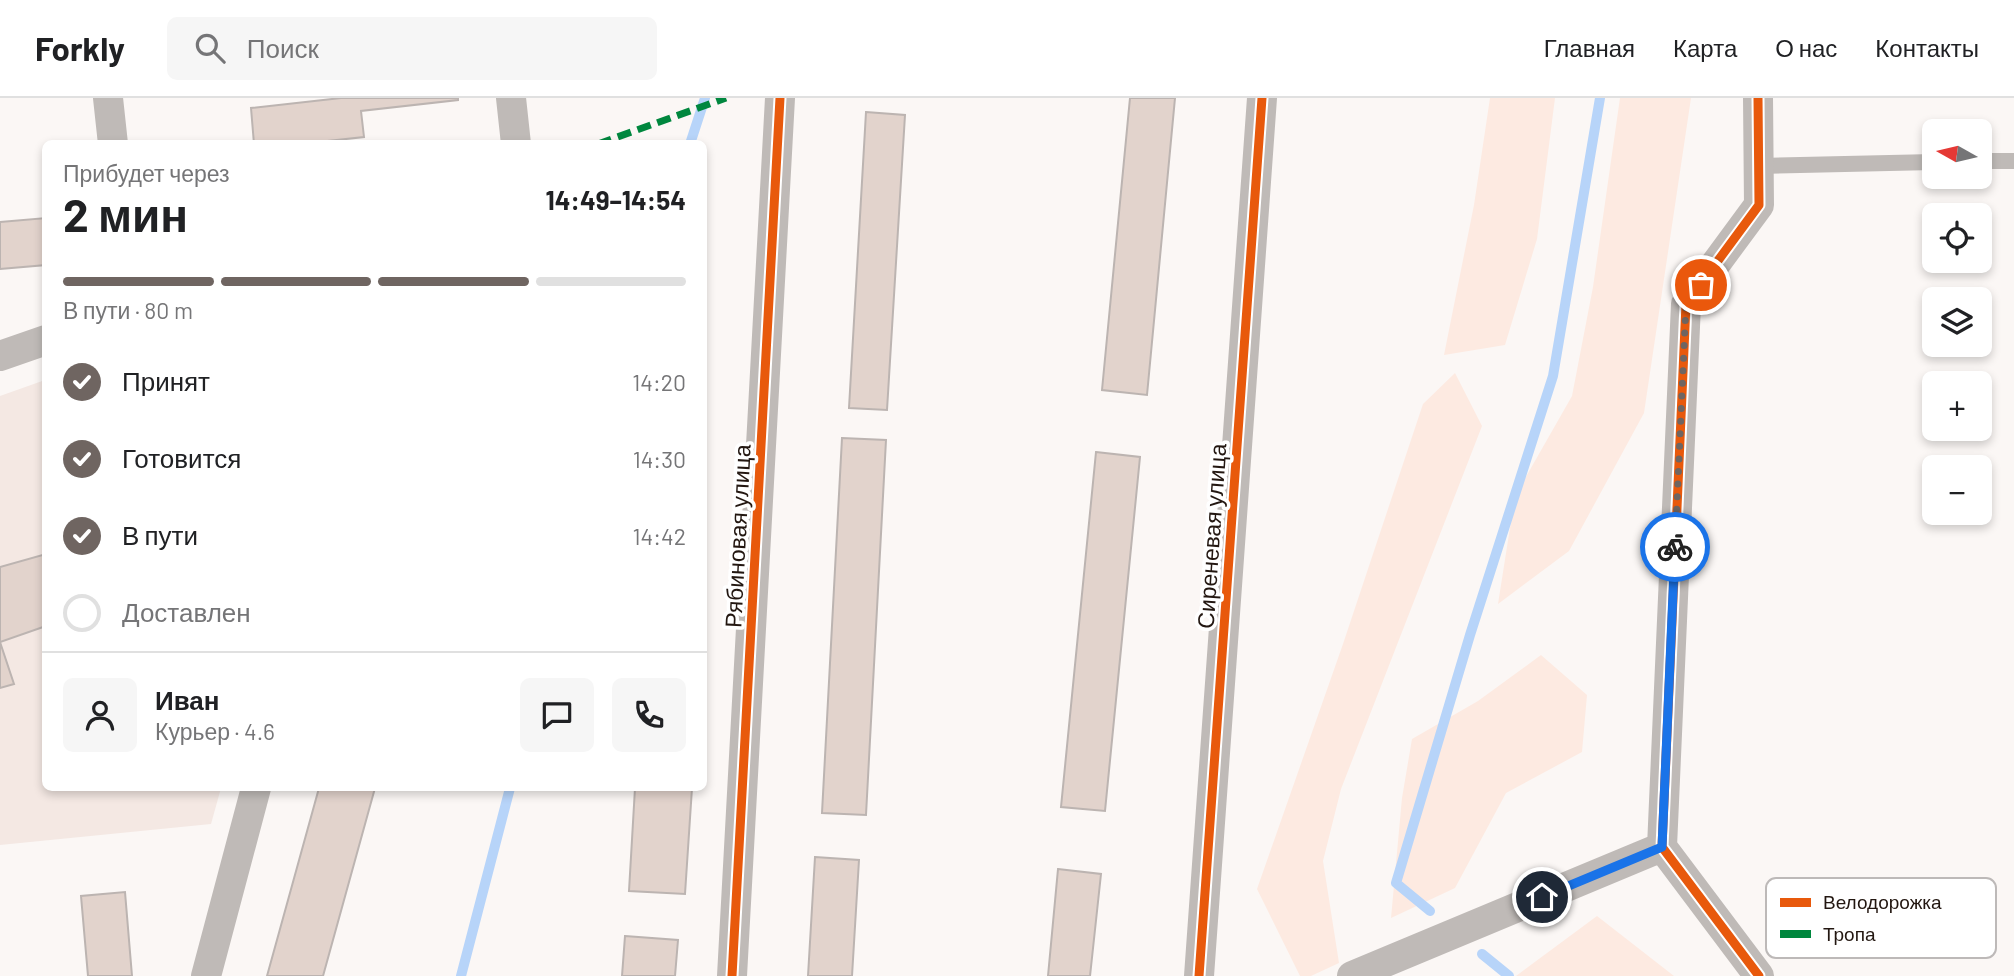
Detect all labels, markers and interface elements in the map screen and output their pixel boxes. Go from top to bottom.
search box [167,17,657,80]
text: Forkly [35,28,125,68]
icon: search [191,29,229,67]
text: Поиск [247,32,319,63]
text: Главная [1544,33,1635,62]
text: Карта [1673,33,1737,62]
text: О нас [1775,33,1837,62]
text: Контакты [1875,33,1979,62]
north arrow [1922,119,1992,189]
map controls [1922,119,1992,525]
text: Прибудет через [63,159,230,187]
text: 14:49–14:54 [546,184,686,215]
text: 2 мин [63,186,188,241]
button: locate [1922,203,1992,273]
pin [1671,255,1731,315]
icon: bag [1682,266,1720,304]
button: layers [1922,287,1992,357]
text: В пути · 80 m [63,296,193,324]
icon: check [63,363,101,401]
text: Принят [122,365,210,396]
text: 14:20 [632,368,686,396]
button: + [1922,371,1992,441]
icon: check [63,440,101,478]
text: Готовится [122,442,241,473]
street label: Сиреневая улица [1191,442,1231,630]
street label: Рябиновая улица [718,443,756,628]
text: 14:30 [633,445,686,473]
button: − [1922,455,1992,525]
courier [1640,512,1710,582]
icon: check [63,517,101,555]
text: В пути [122,519,198,550]
text: 14:42 [632,522,686,550]
icon: bike [1656,528,1694,566]
text: Доставлен [122,596,251,627]
button: person [63,678,137,752]
button: chat [520,678,594,752]
button: phone [612,678,686,752]
text: Иван [155,684,220,715]
text: Курьер · 4.6 [155,717,275,745]
pin [1512,867,1572,927]
icon: home [1523,878,1561,916]
legend [1766,878,1996,958]
text: Велодорожка [1823,890,1942,913]
text: Тропа [1823,922,1876,945]

